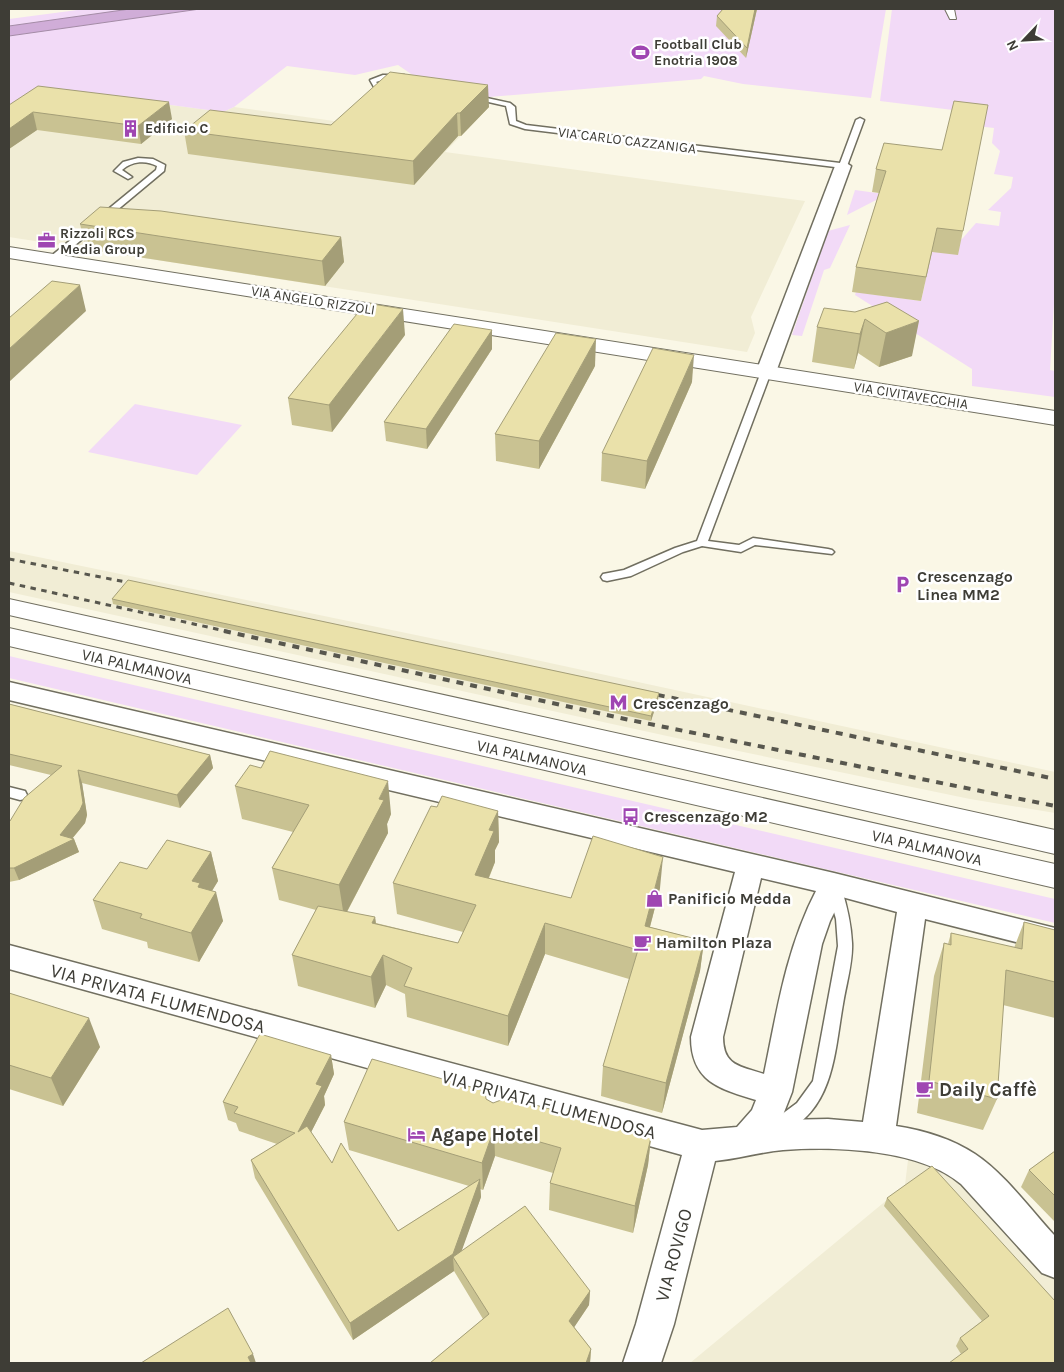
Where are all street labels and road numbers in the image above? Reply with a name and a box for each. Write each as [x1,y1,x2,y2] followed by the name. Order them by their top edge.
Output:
[557,124,697,157] street label: VIA CARLO CAZZANIGA
[250,282,376,319] street label: VIA ANGELO RIZZOLI
[852,378,969,413] street label: VIA CIVITAVECCHIA
[80,645,194,688] street label: VIA PALMANOVA
[475,736,589,779] street label: VIA PALMANOVA
[870,826,984,869] street label: VIA PALMANOVA
[48,960,268,1038] street label: VIA PRIVATA FLUMENDOSA
[439,1066,659,1144] street label: VIA PRIVATA FLUMENDOSA
[651,1206,697,1304] street label: VIA ROVIGO

